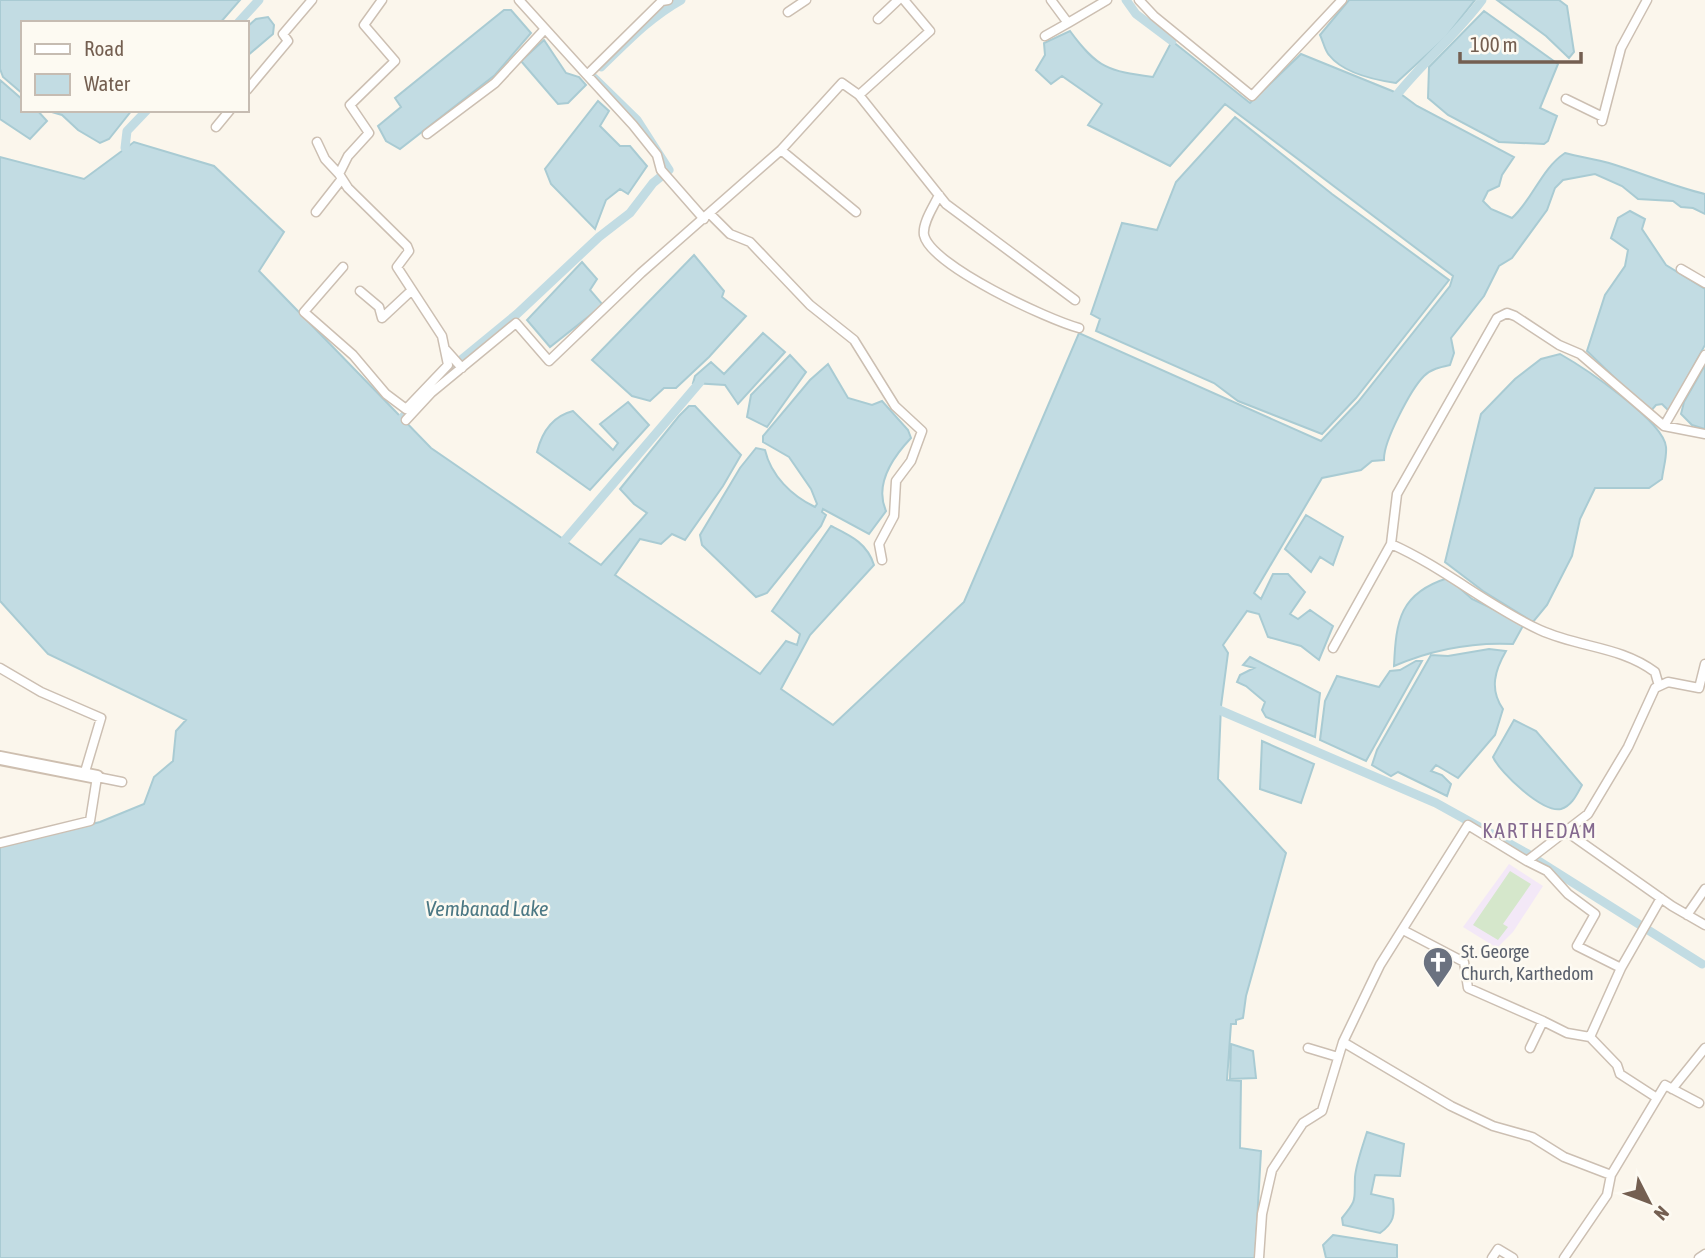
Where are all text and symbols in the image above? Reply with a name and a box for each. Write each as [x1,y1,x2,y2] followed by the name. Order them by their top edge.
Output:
[21,21,248,112] legend
[1460,21,1581,65] scale bar
[1470,32,1518,56] text: 100 m
[84,36,124,60] text: Road
[84,71,131,95] text: Water
[1482,818,1598,842] district label: KARTHEDAM
[425,896,549,920] water label: Vembanad Lake
[1461,940,1594,984] place label: St. George Church, Karthedom
[1421,945,1455,989] church icon: St. George Church, Karthedom
[1614,1167,1684,1237] north arrow
[1650,1202,1674,1225] text: N

